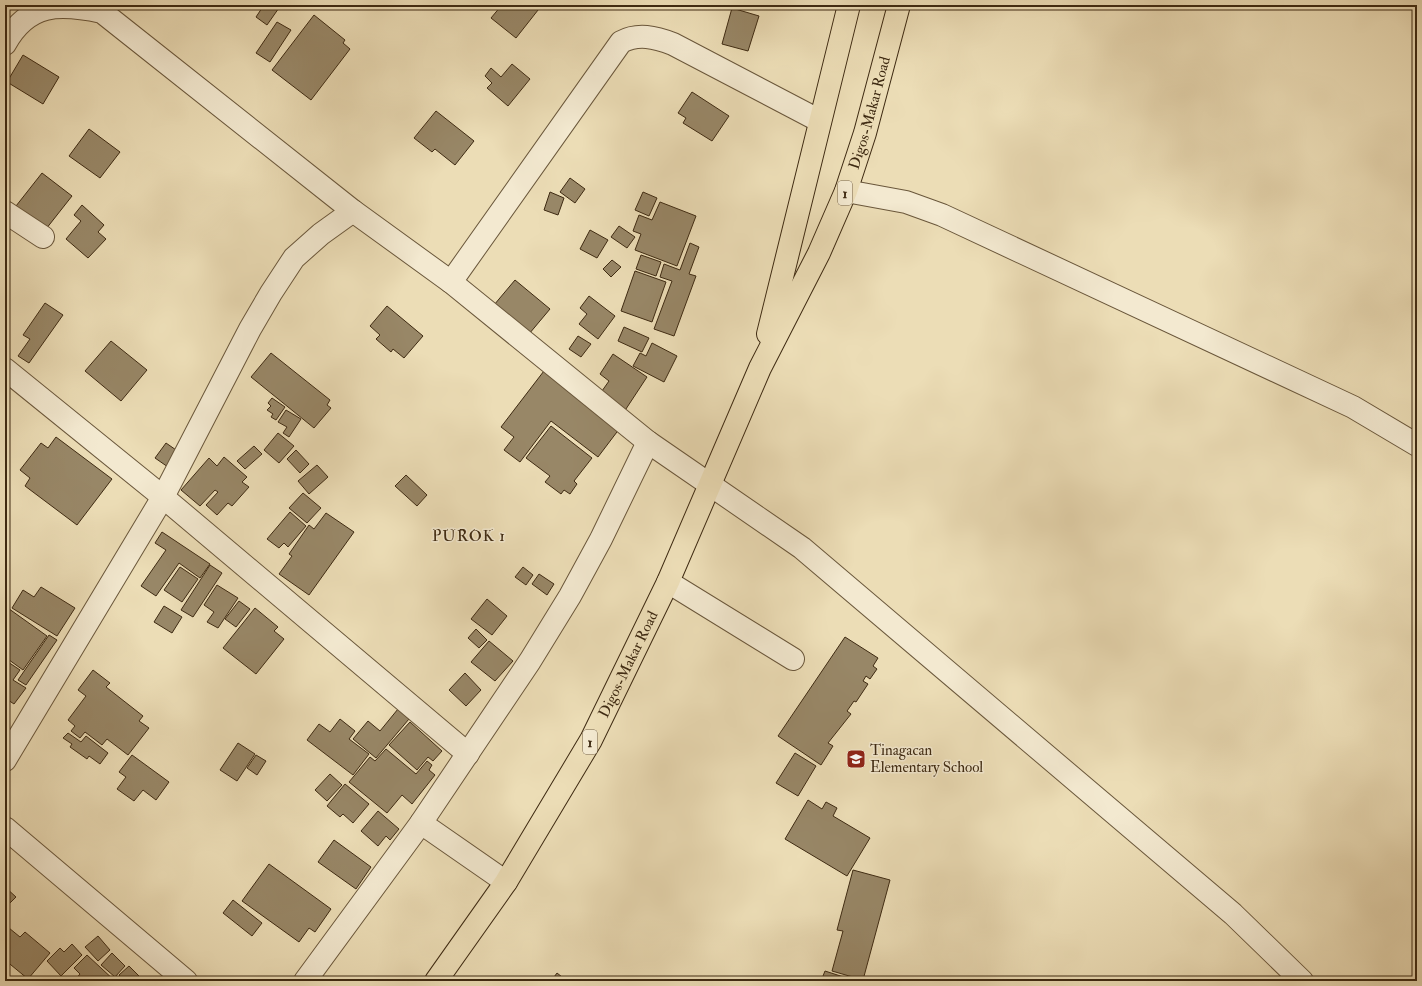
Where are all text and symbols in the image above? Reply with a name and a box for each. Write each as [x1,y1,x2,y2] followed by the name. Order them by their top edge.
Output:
[845,54,895,172] street label: Digos-Makar Road
[838,181,852,205] road number: 1
[432,526,506,546] district label: PUROK 1
[594,607,663,721] street label: Digos-Makar Road
[583,730,597,754] road number: 1
[870,741,983,777] place label: Tinagacan Elementary School
[845,748,867,770] school or university icon: Tinagacan Elementary School

